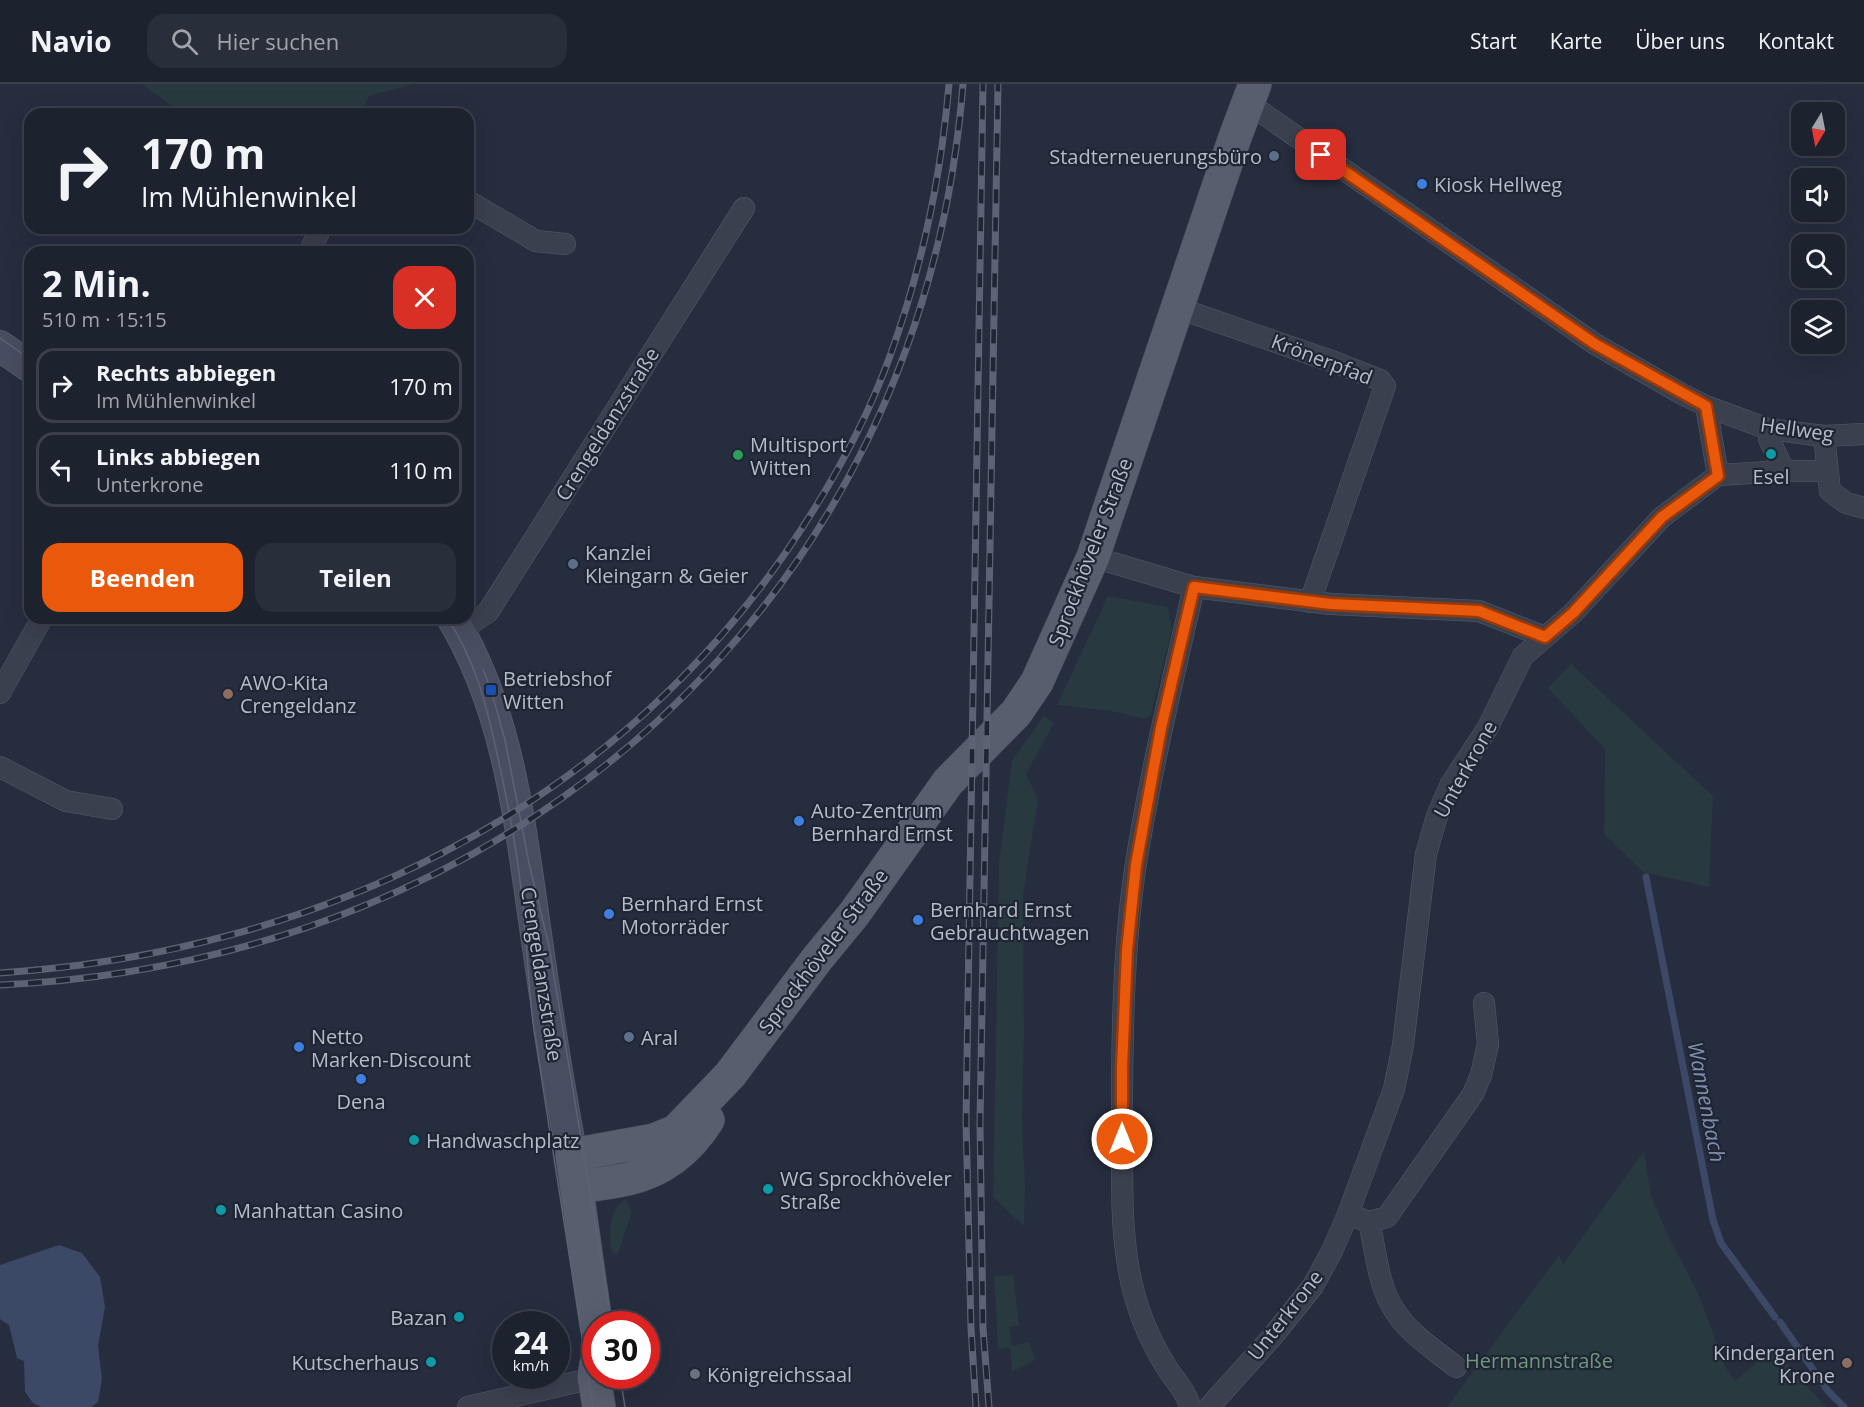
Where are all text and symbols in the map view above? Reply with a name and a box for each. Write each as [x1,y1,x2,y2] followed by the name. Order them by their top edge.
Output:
[147,14,567,68] search box
[30,22,111,60] text: Navio
[168,25,201,58] icon: search
[216,26,339,56] text: Hier suchen
[1470,27,1517,55] text: Start
[1550,27,1602,55] text: Karte
[1635,27,1725,55] text: Über uns
[1758,27,1834,55] text: Kontakt
[1791,102,1845,156] north arrow
[1791,102,1845,354] map controls
[141,124,265,181] text: 170 m
[1295,129,1346,180] pin
[42,132,120,210] icon: right
[1304,138,1337,171] icon: arrive
[1049,143,1262,170] place label: Stadterneuerungsbüro
[1267,149,1281,163] marker: Stadterneuerungsbüro
[1791,168,1845,222] button: sound
[1434,171,1562,198] place label: Kiosk Hellweg
[1415,177,1429,191] marker: Kiosk Hellweg
[141,178,357,215] text: Im Mühlenwinkel
[1791,234,1845,288] button: search
[42,259,151,308] text: 2 Min.
[393,266,456,329] button: close
[1791,300,1845,354] button: layers
[42,306,167,333] text: 510 m · 15:15
[1267,327,1377,391] street label: Krönerpfad
[549,342,665,506] street label: Crengeldanzstraße
[96,357,276,387] text: Rechts abbiegen
[45,369,78,402] icon: right
[389,371,453,401] text: 170 m
[96,387,256,414] text: Im Mühlenwinkel
[1759,411,1835,448] street label: Hellweg
[750,431,847,481] place label: Multisport Witten
[96,441,261,471] text: Links abbiegen
[1764,447,1778,461] marker: Esel
[731,448,745,462] marker: Multisport Witten
[45,453,78,486] icon: left
[1042,454,1138,650] street label: Sprockhöveler Straße
[389,455,453,485] text: 110 m
[1753,463,1789,490] place label: Esel
[96,471,204,498] text: Unterkrone
[585,539,748,589] place label: Kanzlei Kleingarn & Geier
[42,543,243,612] button: Beenden
[255,543,456,612] button: Teilen
[566,557,580,571] marker: Kanzlei Kleingarn & Geier
[503,665,613,715] place label: Betriebshof Witten
[240,669,356,719] place label: AWO-Kita Crengeldanz
[484,683,498,697] marker: Betriebshof Witten
[221,687,235,701] marker: AWO-Kita Crengeldanz
[1427,715,1503,823] street label: Unterkrone
[811,797,953,847] place label: Auto-Zentrum Bernhard Ernst
[792,814,806,828] marker: Auto-Zentrum Bernhard Ernst
[752,863,894,1039] street label: Sprockhöveler Straße
[515,885,569,1063] street label: Crengeldanzstraße
[621,890,763,940] place label: Bernhard Ernst Motorräder
[930,896,1090,946] place label: Bernhard Ernst Gebrauchtwagen
[602,907,616,921] marker: Bernhard Ernst Motorräder
[911,913,925,927] marker: Bernhard Ernst Gebrauchtwagen
[311,1023,471,1073] place label: Netto Marken-Discount
[641,1024,678,1051] place label: Aral
[622,1030,636,1044] marker: Aral
[1682,1039,1732,1165] water label: Wannenbach
[292,1040,306,1054] marker: Netto Marken-Discount
[354,1072,368,1086] marker: Dena
[336,1088,386,1115] place label: Dena
[1090,1107,1154,1171] position arrow
[426,1127,579,1154] place label: Handwaschplatz
[407,1133,421,1147] marker: Handwaschplatz
[780,1165,952,1215] place label: WG Sprockhöveler Straße
[761,1182,775,1196] marker: WG Sprockhöveler Straße
[233,1197,403,1224] place label: Manhattan Casino
[214,1203,228,1217] marker: Manhattan Casino
[1241,1264,1329,1366] street label: Unterkrone
[390,1304,447,1331] place label: Bazan
[452,1310,466,1324] marker: Bazan
[582,1311,660,1389] speed limit sign: 30
[514,1322,548,1363] text: 24
[1713,1339,1835,1389] place label: Kindergarten Krone
[1465,1347,1613,1374] park label: Hermannstraße
[291,1349,419,1376] place label: Kutscherhaus
[424,1355,438,1369] marker: Kutscherhaus
[513,1355,549,1375] text: km/h
[1840,1356,1854,1370] marker: Kindergarten Krone
[707,1361,852,1388] place label: Königreichssaal
[688,1367,702,1381] marker: Königreichssaal

